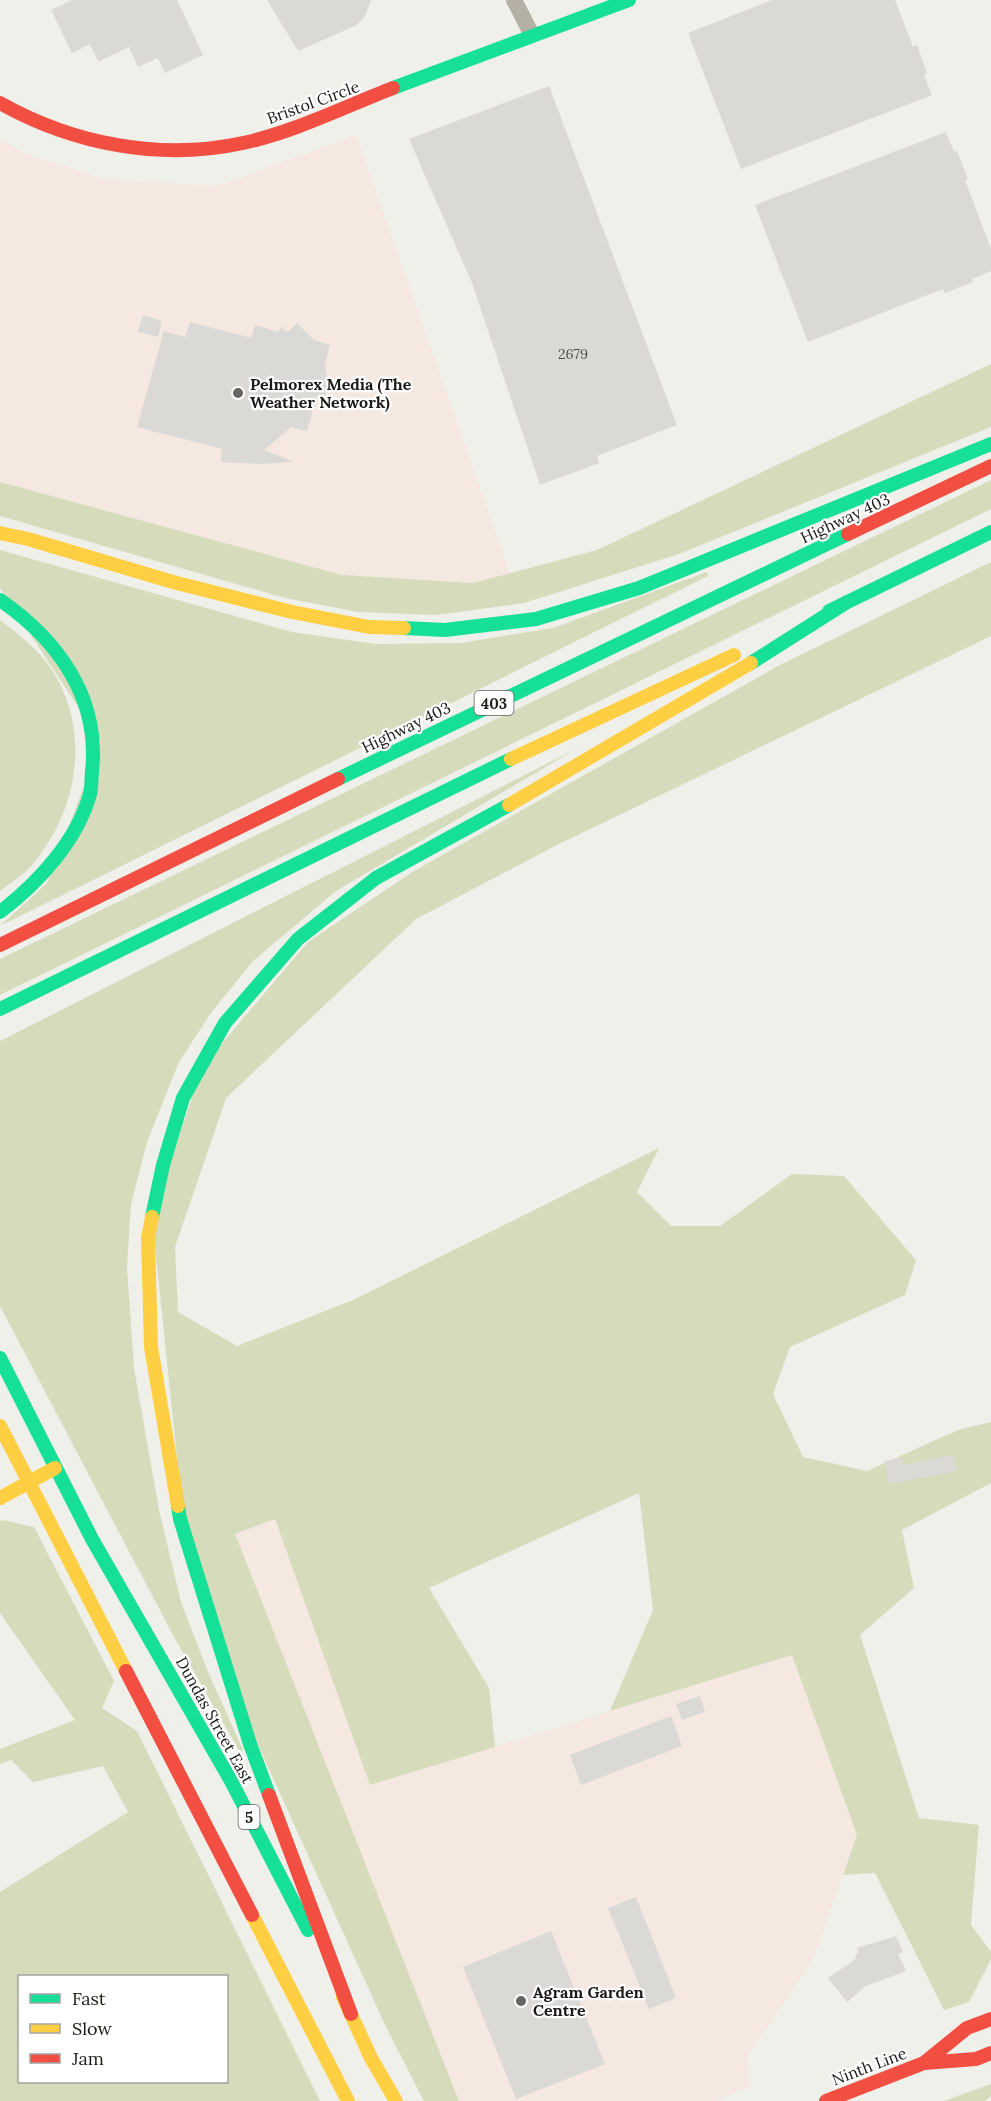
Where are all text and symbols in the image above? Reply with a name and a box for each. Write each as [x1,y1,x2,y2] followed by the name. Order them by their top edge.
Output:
[264,76,362,128] street label: Bristol Circle
[558,345,588,363] house number: 2679
[250,374,412,413] place label: Pelmorex Media (The Weather Network)
[231,386,245,400] marker: Pelmorex Media (The Weather Network)
[797,489,893,547] street label: Highway 403
[474,691,514,715] road number: 403
[358,697,454,757] street label: Highway 403
[172,1653,259,1788] street label: Dundas Street East
[238,1805,260,1829] road number: 5
[18,1975,228,2083] legend
[533,1982,644,2020] place label: Agram Garden Centre
[72,1987,106,2010] text: Fast
[514,1994,528,2008] marker: Agram Garden Centre
[72,2017,112,2040] text: Slow
[829,2043,909,2089] street label: Ninth Line
[71,2047,104,2070] text: Jam

